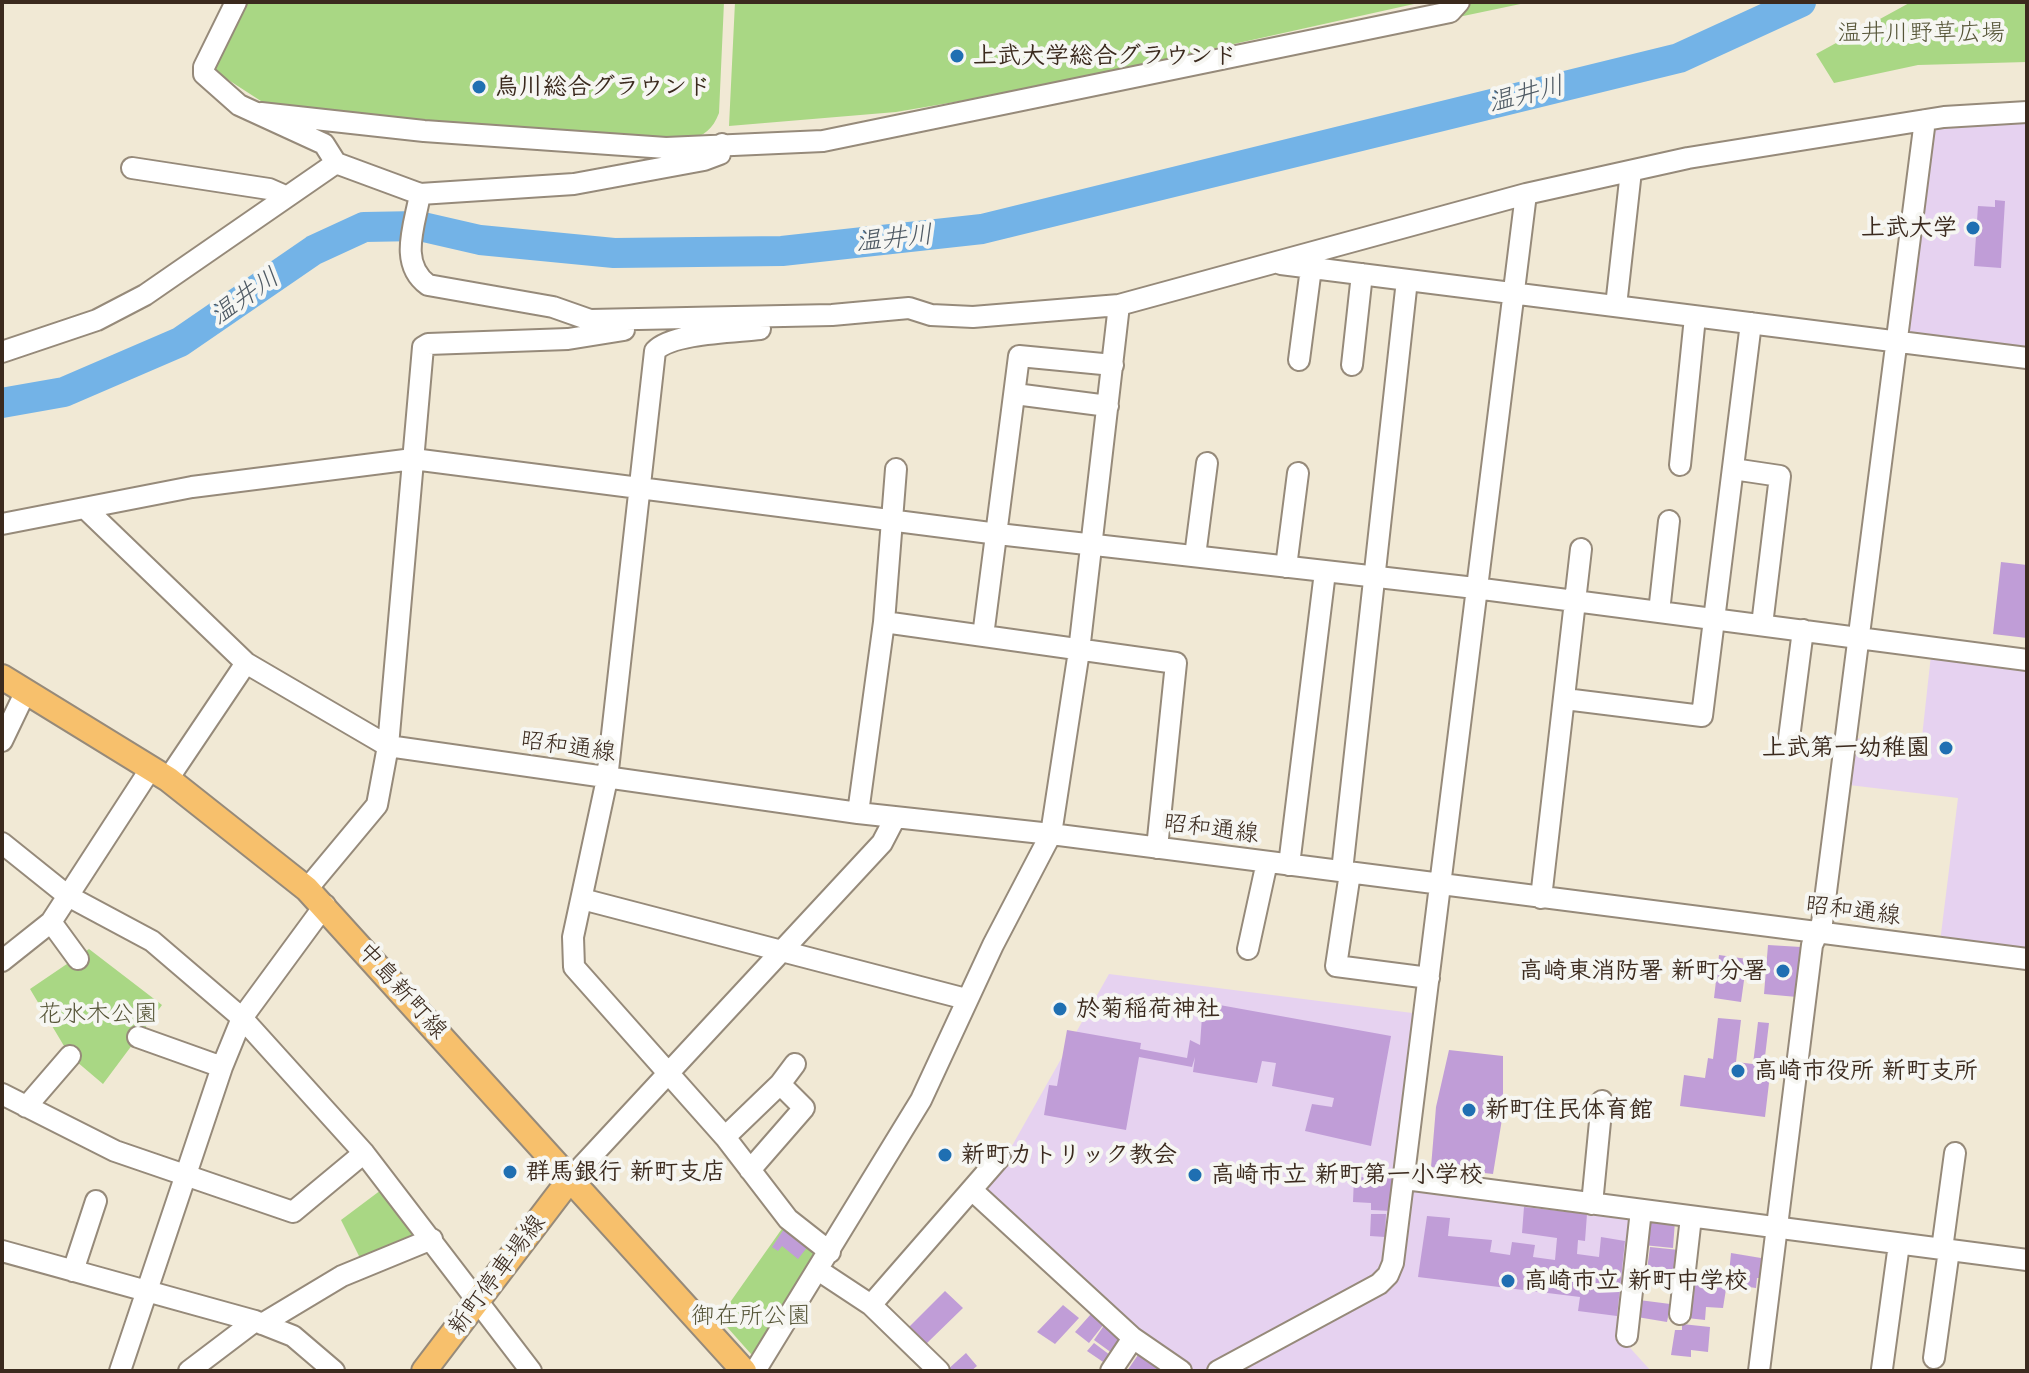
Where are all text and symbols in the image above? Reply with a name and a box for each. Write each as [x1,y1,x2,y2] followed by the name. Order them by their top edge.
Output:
[1837,19,2005,47] park label: 温井川野草広場
[973,42,1237,70] place label: 上武大学総合グラウンド
[948,47,966,65] marker: 上武大学総合グラウンド
[1484,70,1568,120] water label: 温井川
[495,73,711,101] place label: 烏川総合グラウンド
[470,78,488,96] marker: 烏川総合グラウンド
[1861,214,1957,242] place label: 上武大学
[854,219,934,259] water label: 温井川
[1964,219,1982,237] marker: 上武大学
[204,262,286,332] water label: 温井川
[518,726,618,768] street label: 昭和通線
[1762,734,1930,762] place label: 上武第一幼稚園
[1937,739,1955,757] marker: 上武第一幼稚園
[1162,809,1260,849] street label: 昭和通線
[1804,891,1902,931] street label: 昭和通線
[351,937,453,1045] street label: 中島新町線
[1519,957,1767,985] place label: 高崎東消防署 新町分署
[1774,962,1792,980] marker: 高崎東消防署 新町分署
[1076,995,1220,1023] place label: 於菊稲荷神社
[38,1000,158,1028] park label: 花水木公園
[1051,1000,1069,1018] marker: 於菊稲荷神社
[1754,1057,1978,1085] place label: 高崎市役所 新町支所
[1729,1062,1747,1080] marker: 高崎市役所 新町支所
[1485,1096,1653,1124] place label: 新町住民体育館
[1460,1101,1478,1119] marker: 新町住民体育館
[961,1141,1177,1169] place label: 新町カトリック教会
[936,1146,954,1164] marker: 新町カトリック教会
[526,1158,726,1186] place label: 群馬銀行 新町支店
[1211,1161,1483,1189] place label: 高崎市立 新町第一小学校
[501,1163,519,1181] marker: 群馬銀行 新町支店
[1186,1166,1204,1184] marker: 高崎市立 新町第一小学校
[442,1209,552,1341] street label: 新町停車場線
[1524,1267,1748,1295] place label: 高崎市立 新町中学校
[1499,1272,1517,1290] marker: 高崎市立 新町中学校
[691,1302,811,1330] park label: 御在所公園

